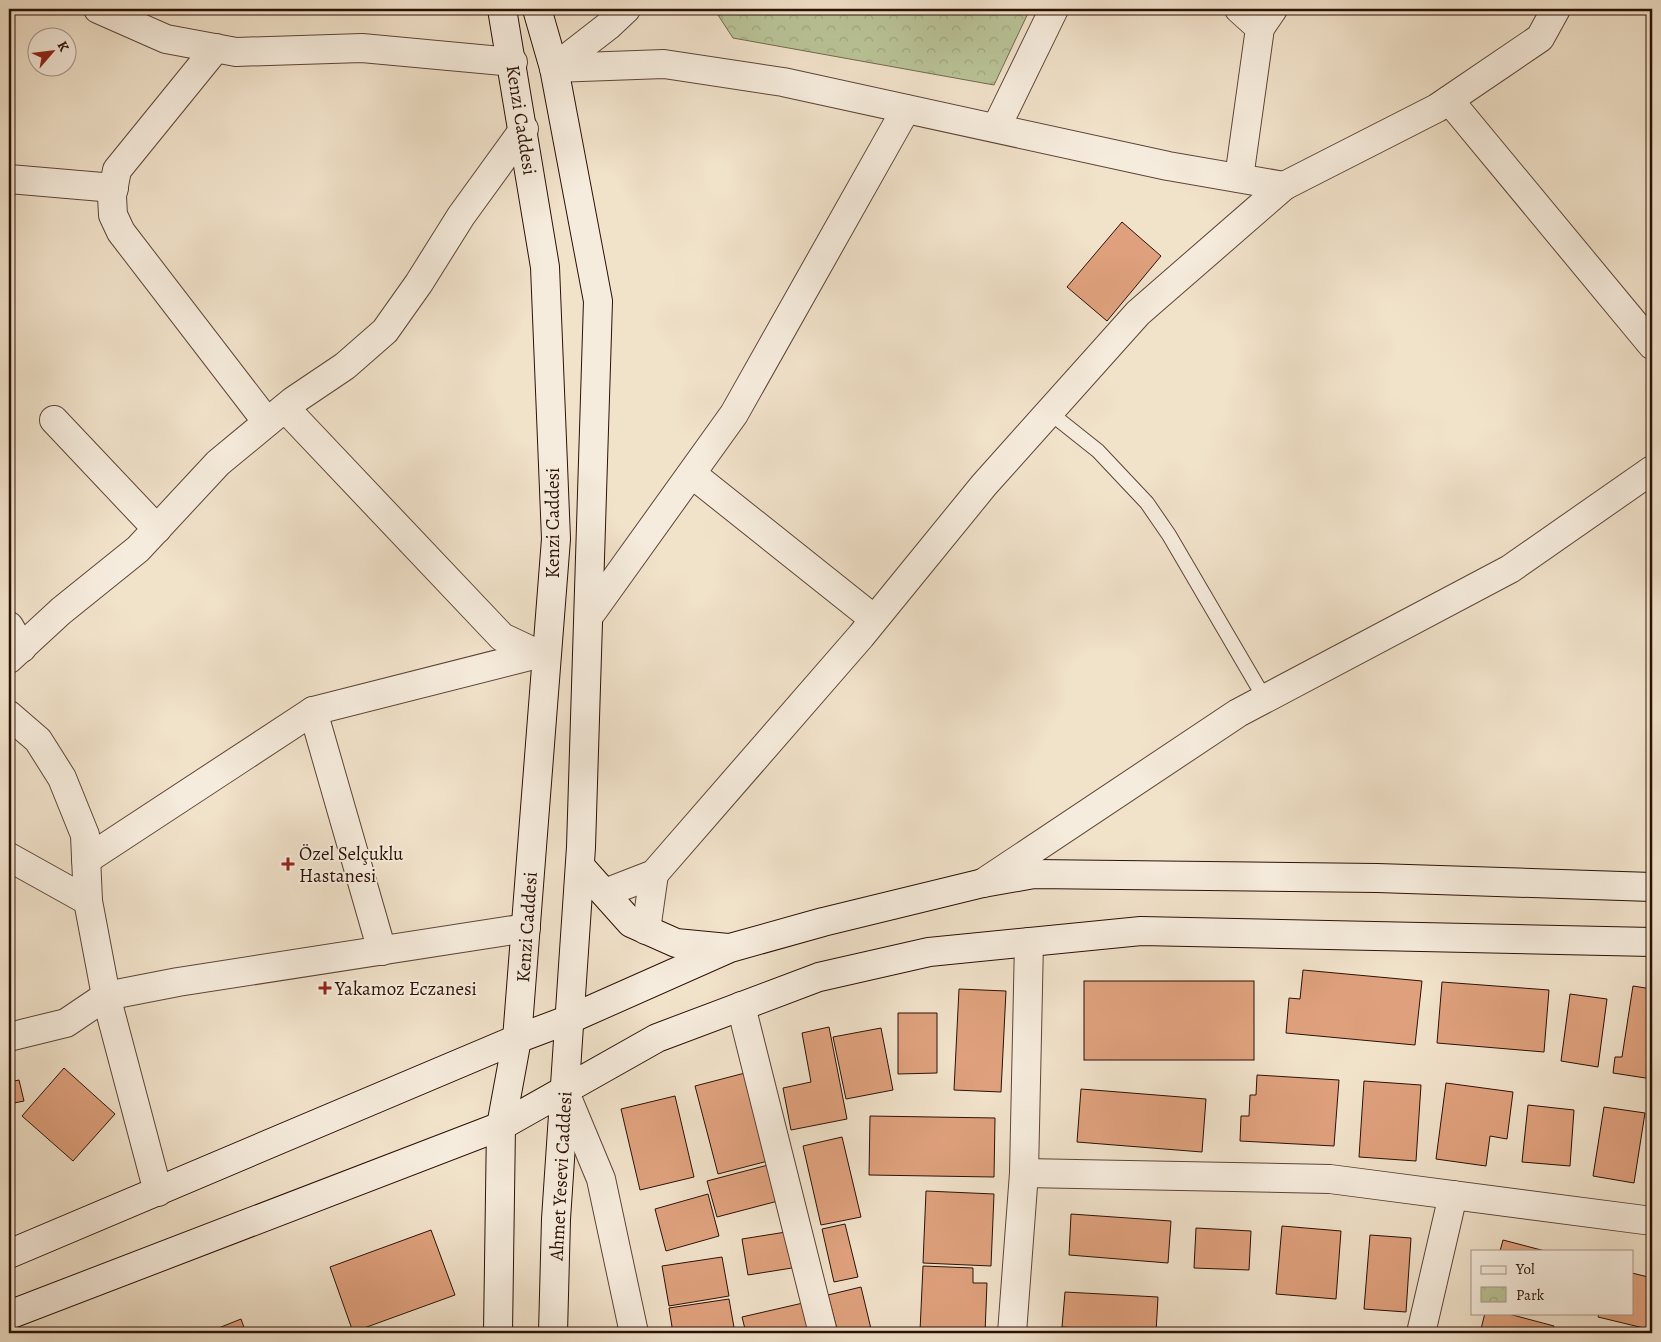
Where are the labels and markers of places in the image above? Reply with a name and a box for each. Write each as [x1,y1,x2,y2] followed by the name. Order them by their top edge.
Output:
[299,841,404,889] place label: Özel Selçuklu Hastanesi
[281,857,295,871] marker: Özel Selçuklu Hastanesi
[334,976,477,1002] place label: Yakamoz Eczanesi
[319,982,331,994] marker: Yakamoz Eczanesi

